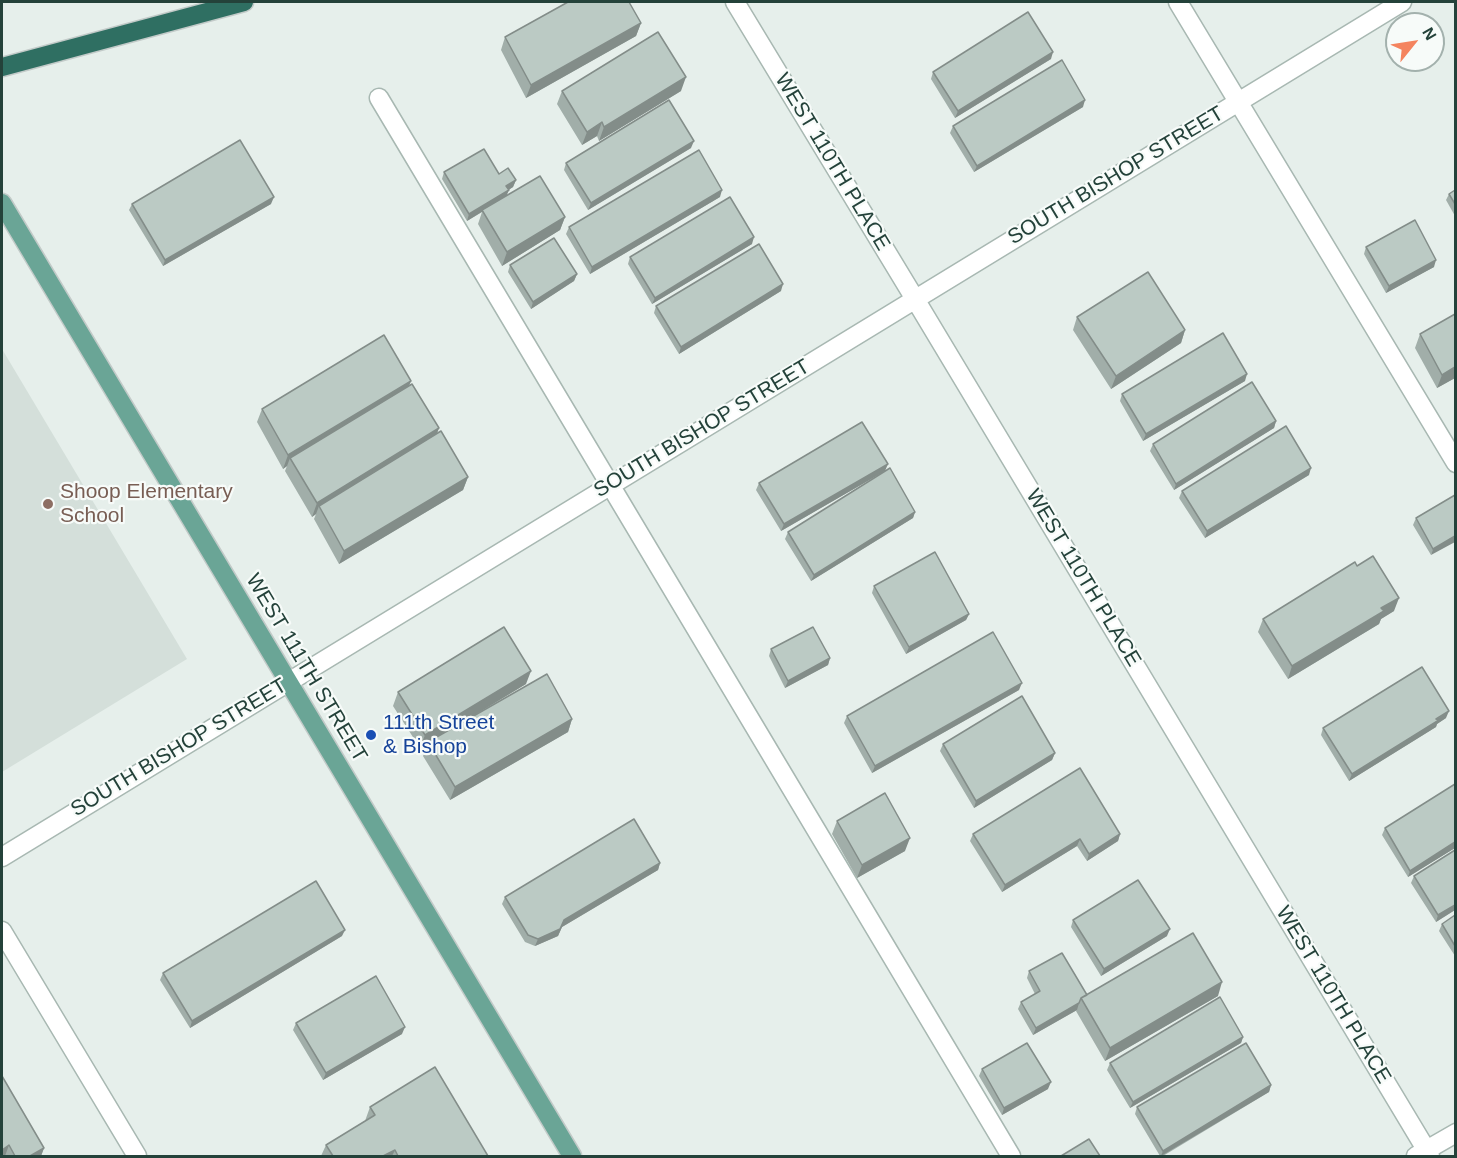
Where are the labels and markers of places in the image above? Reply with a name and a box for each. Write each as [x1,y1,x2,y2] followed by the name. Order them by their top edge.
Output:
[60,479,233,529] place label: Shoop Elementary School
[41,497,55,511] marker: Shoop Elementary School
[383,710,494,760] place label: 111th Street & Bishop
[364,728,378,742] marker: 111th Street & Bishop

